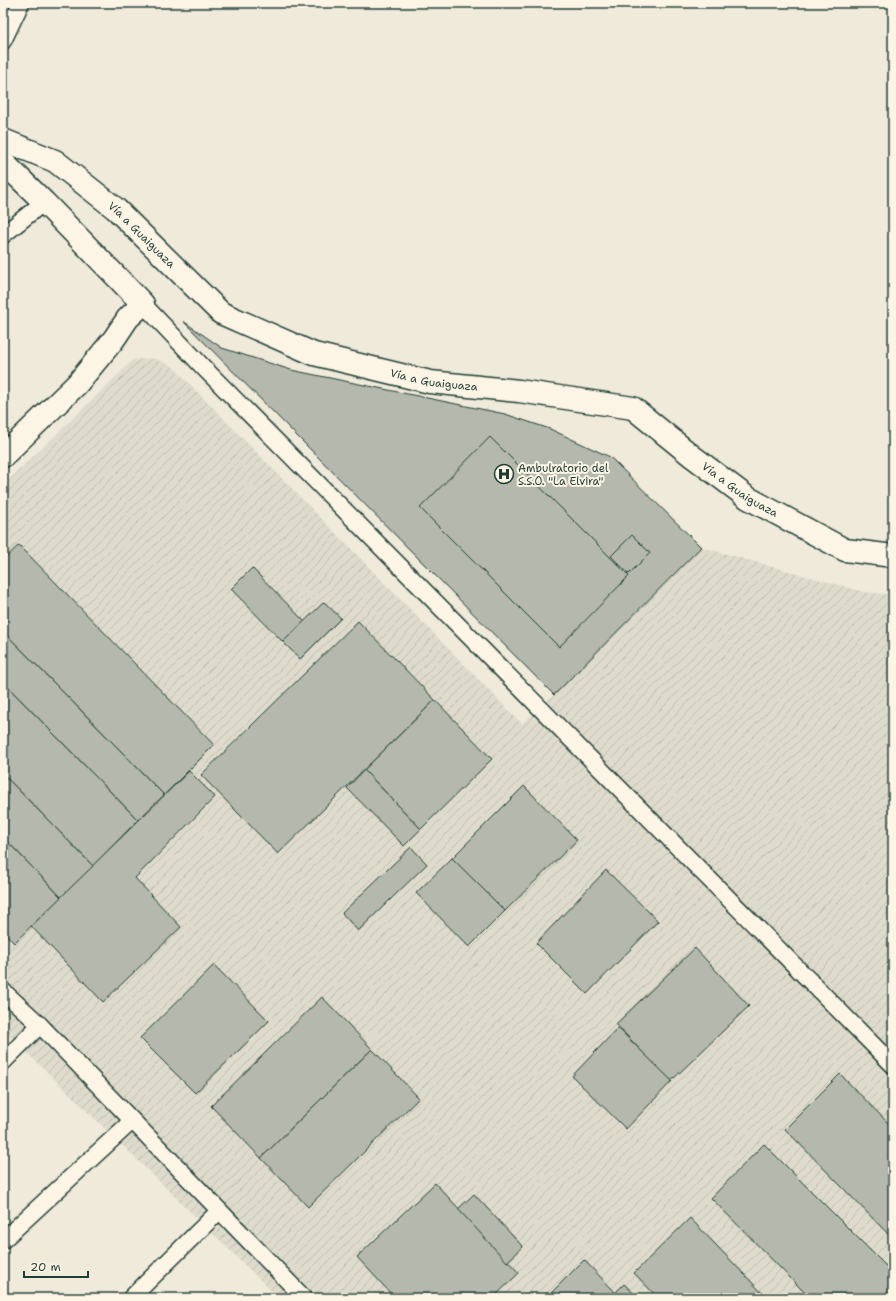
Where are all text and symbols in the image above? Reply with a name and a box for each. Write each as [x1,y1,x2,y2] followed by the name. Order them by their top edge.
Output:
[105,198,179,271] street label: Vía a Guaiguaza
[389,365,479,394] street label: Vía a Guaiguaza
[699,459,781,520] street label: Vía a Guaiguaza
[518,461,609,489] place label: Ambulratorio del S.S.O. "La Elvira"
[493,463,515,485] hospital icon: Ambulratorio del S.S.O. "La Elvira"
[24,1253,88,1279] scale bar
[30,1259,61,1275] text: 20 m

